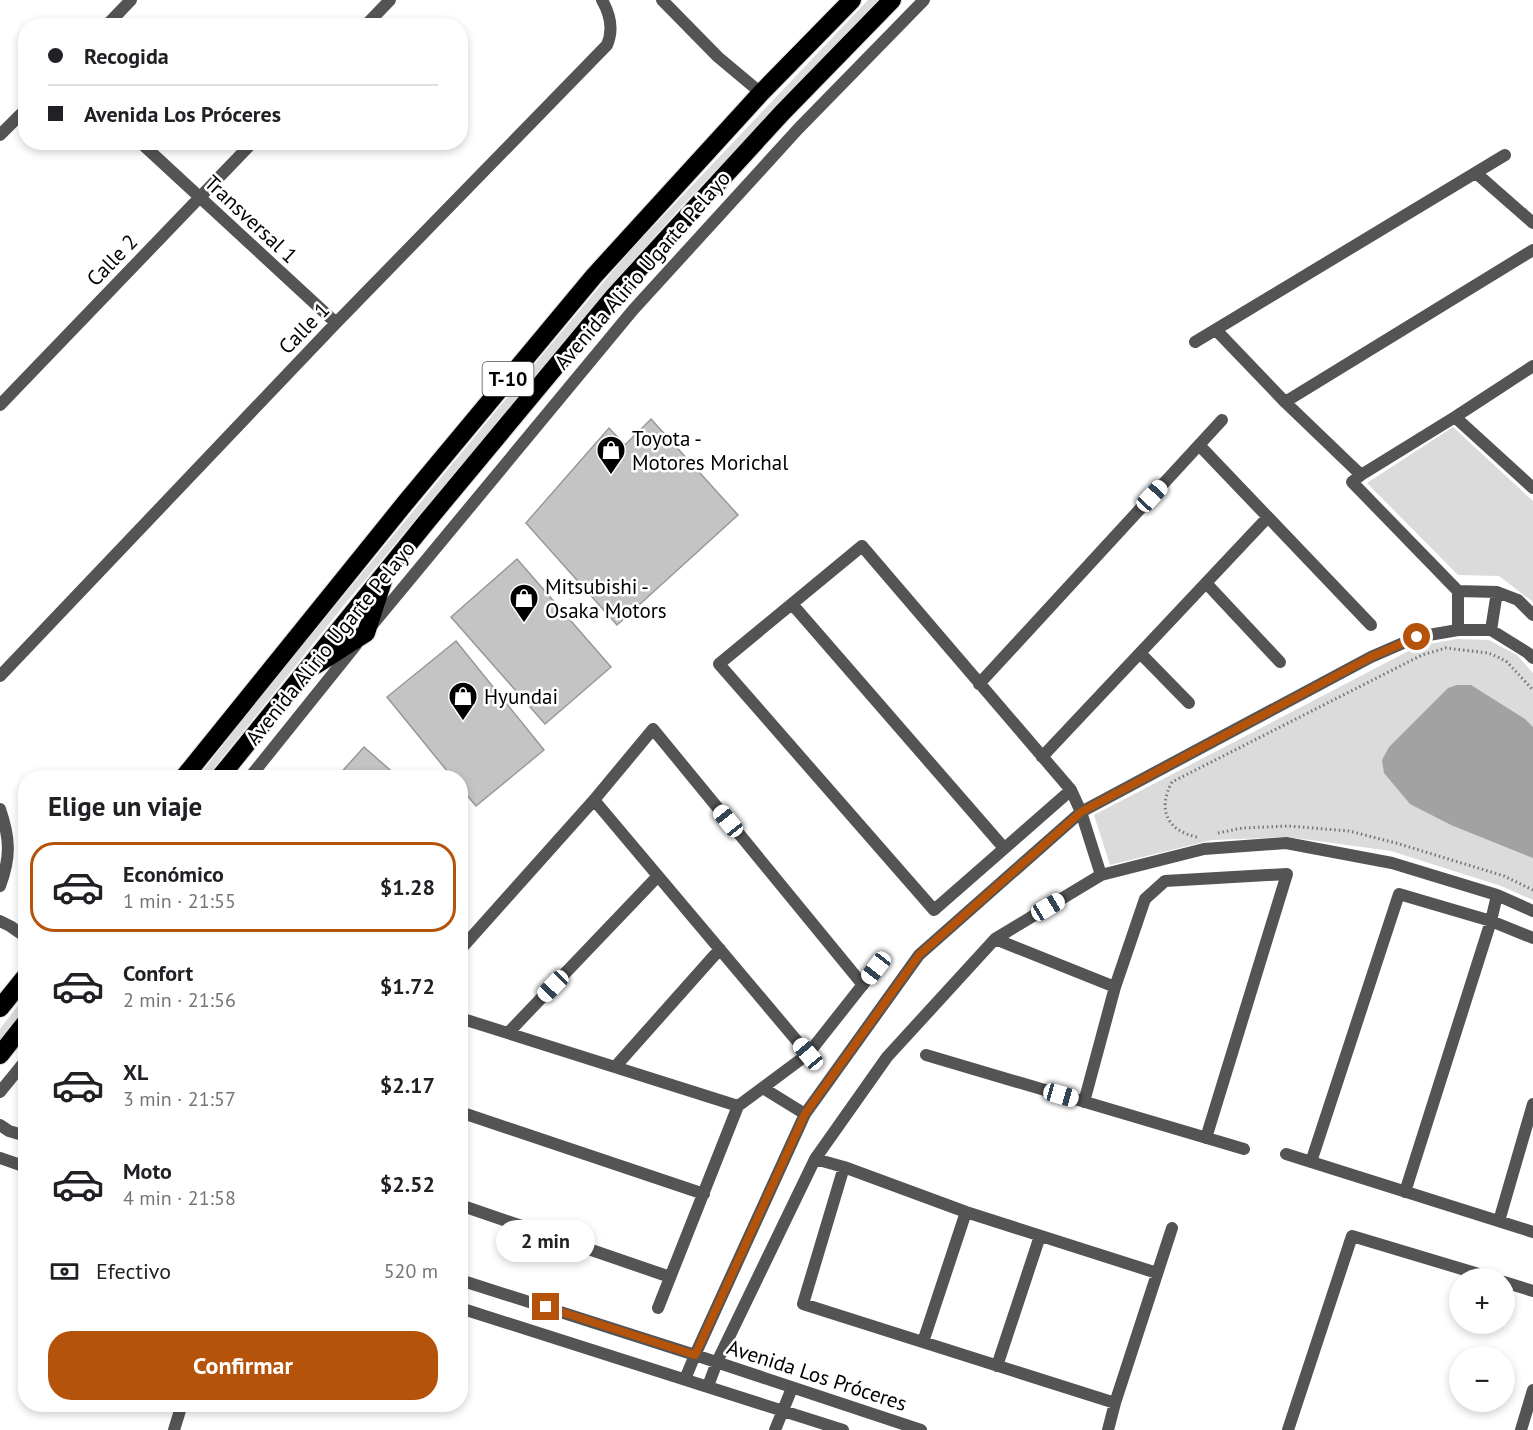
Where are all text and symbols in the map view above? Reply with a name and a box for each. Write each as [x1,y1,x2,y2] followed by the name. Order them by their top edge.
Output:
[84,42,169,70] text: Recogida
[84,100,281,128] text: Avenida Los Próceres
[548,165,736,375] street label: Avenida Alirio Ugarte Pelayo
[199,169,303,269] street label: Transversal 1
[81,228,143,292] street label: Calle 2
[273,296,335,360] street label: Calle 1
[482,362,534,396] road number: T-10
[632,425,788,476] place label: Toyota - Motores Morichal
[595,434,627,476] shop icon: Toyota - Motores Morichal
[1133,477,1171,515] car
[239,535,421,751] street label: Avenida Alirio Ugarte Pelayo
[545,573,667,624] place label: Mitsubishi - Osaka Motors
[508,582,540,624] shop icon: Mitsubishi - Osaka Motors
[1403,623,1430,650] route start
[447,680,479,722] shop icon: Hyundai
[484,683,558,710] place label: Hyundai
[48,789,202,823] text: Elige un viaje
[710,801,746,841] car
[51,860,105,914] icon: car
[123,860,224,888] text: Económico
[380,873,435,901] text: $1.28
[123,888,236,914] text: 1 min · 21:55
[1028,890,1068,924] car
[858,948,894,988] car
[51,959,105,1013] icon: car
[123,959,193,987] text: Confort
[534,967,572,1005] car
[380,972,435,1000] text: $1.72
[123,987,236,1013] text: 2 min · 21:56
[790,1034,826,1074] car
[51,1058,105,1112] icon: car
[123,1058,148,1086] text: XL
[380,1071,435,1099] text: $2.17
[1041,1081,1081,1109] car
[123,1086,236,1112] text: 3 min · 21:57
[51,1157,105,1211] icon: car
[123,1157,172,1185] text: Moto
[380,1170,435,1198] text: $2.52
[123,1185,236,1211] text: 4 min · 21:58
[496,1220,596,1262] callout: 2 min
[521,1228,570,1254] text: 2 min
[48,1255,81,1288] icon: cash
[96,1257,171,1285] text: Efectivo
[384,1258,438,1284] text: 520 m
[1449,1268,1515,1412] map controls
[1449,1268,1515,1334] button: +
[532,1293,559,1320] route end
[48,1331,438,1400] button: Confirmar
[724,1333,910,1417] street label: Avenida Los Próceres
[1449,1346,1515,1412] button: −

